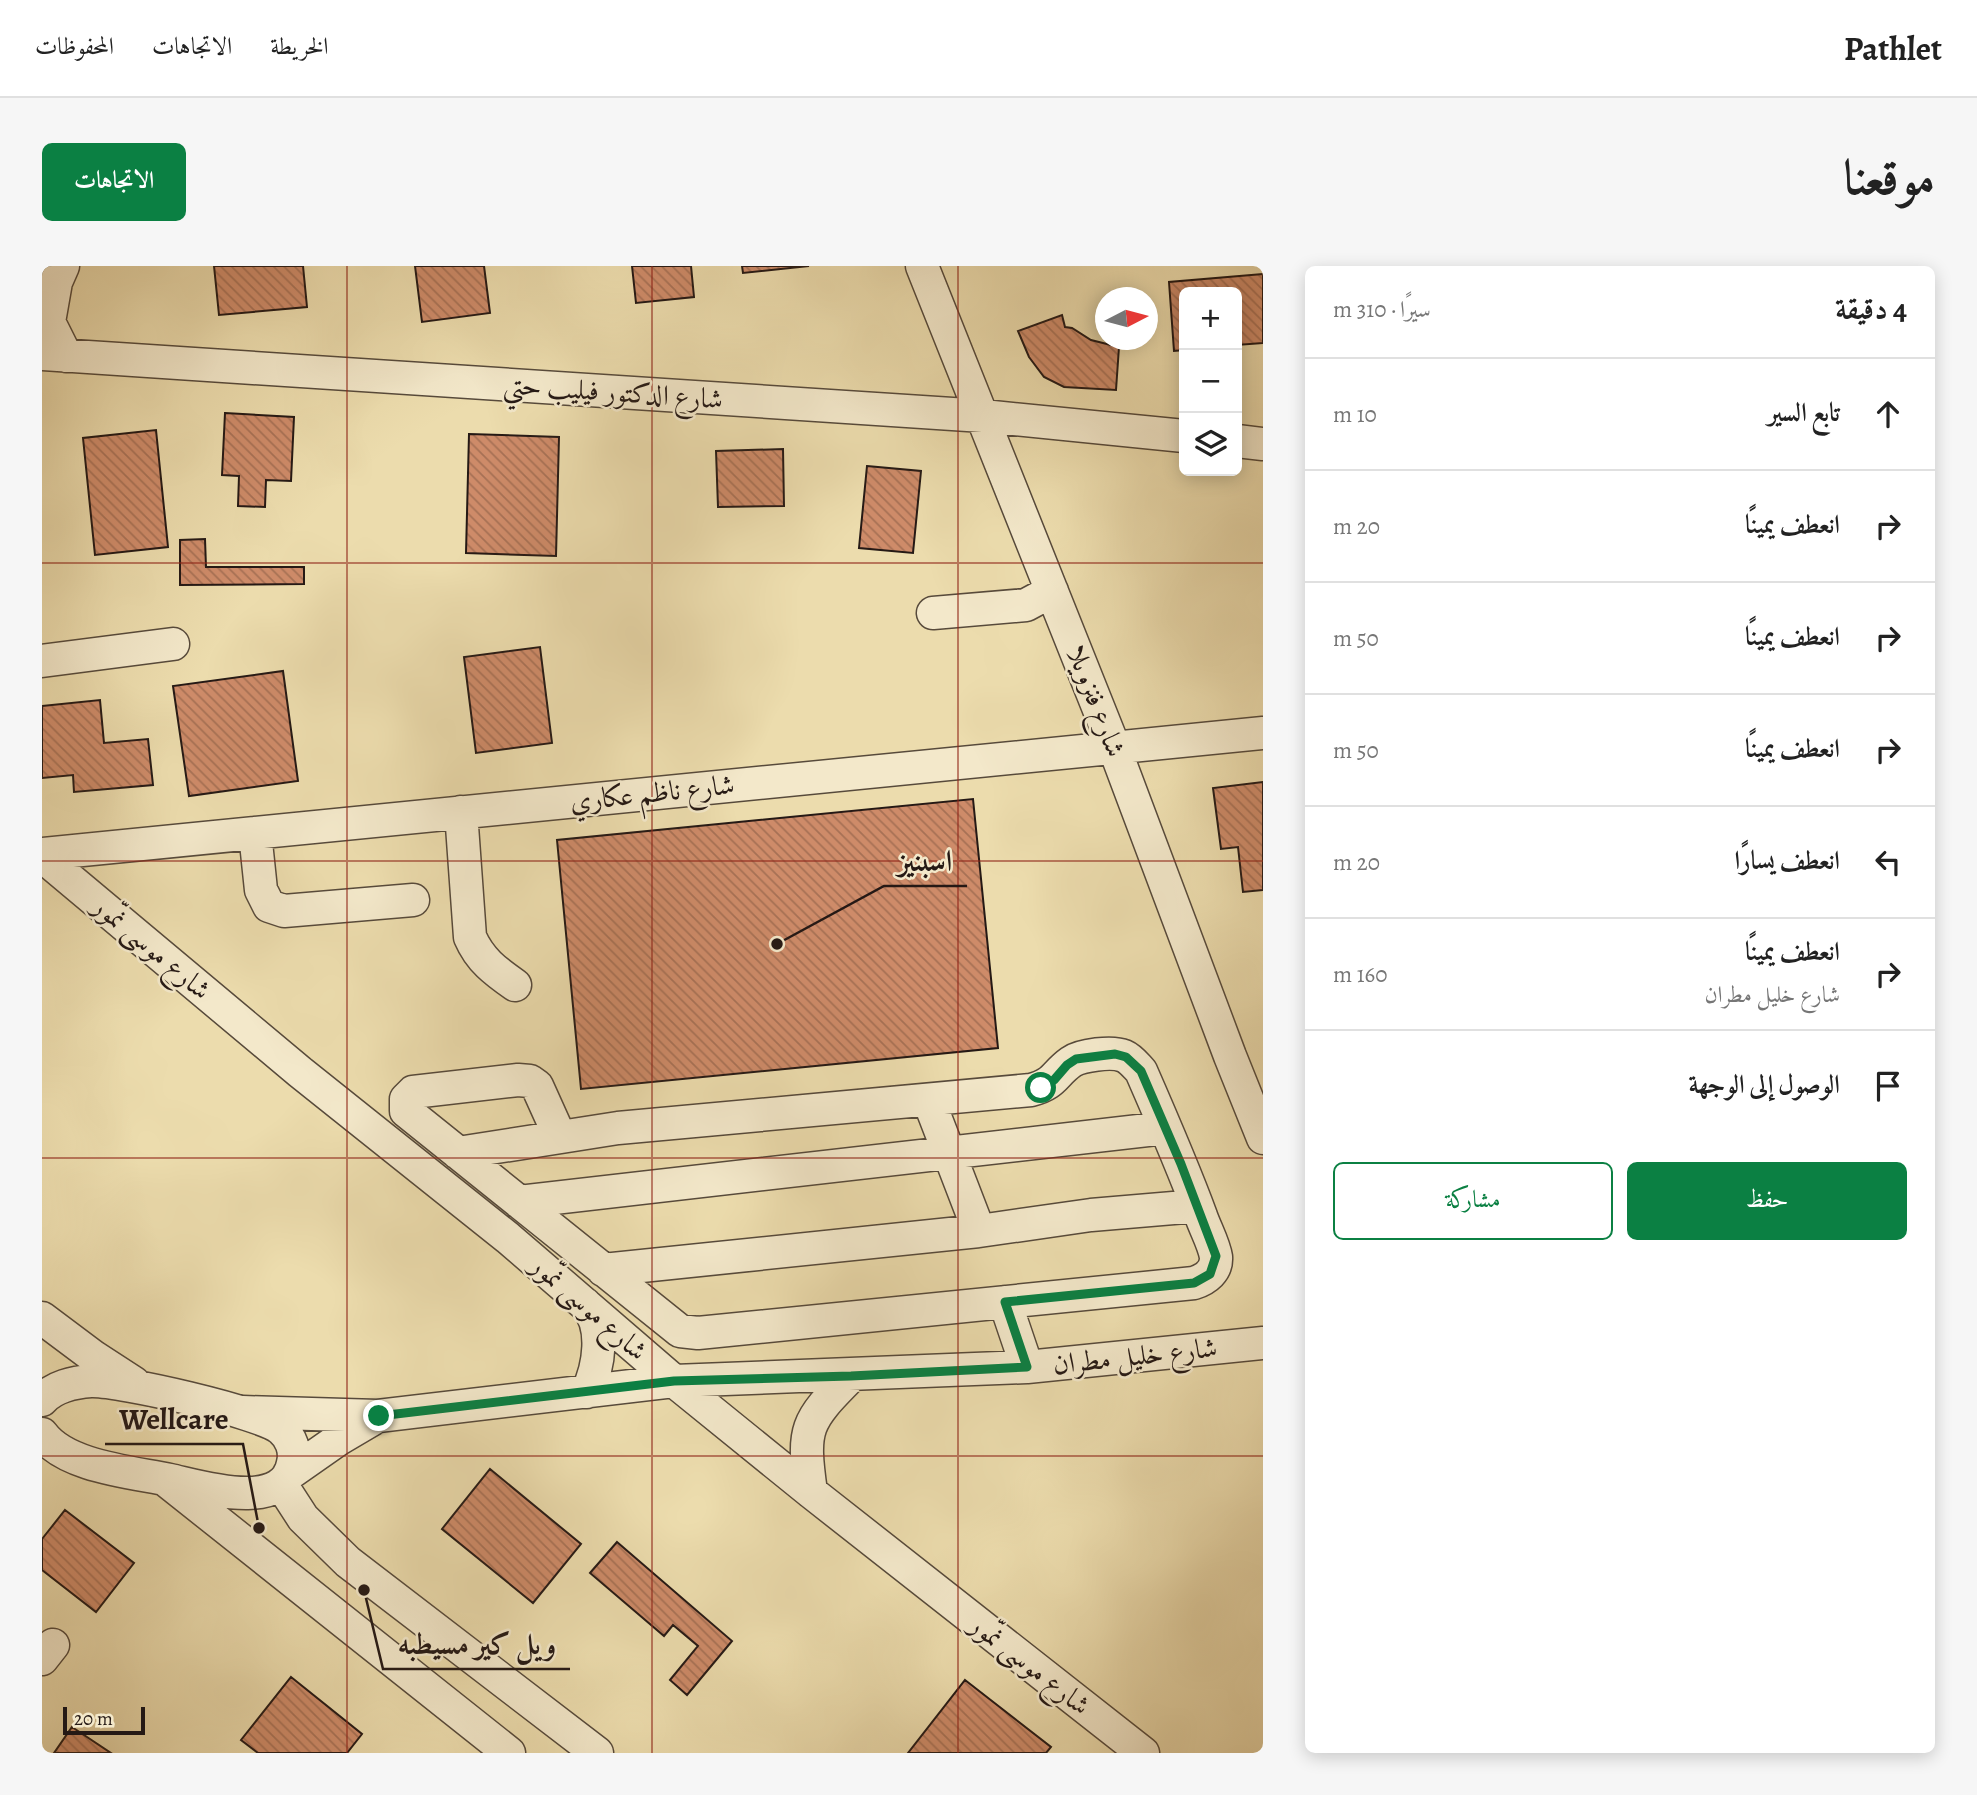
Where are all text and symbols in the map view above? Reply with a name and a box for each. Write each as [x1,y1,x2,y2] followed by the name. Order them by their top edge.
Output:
[1844,26,1942,71] text: Pathlet
[35,30,114,62] text: المحفوظات
[152,30,232,62] text: الاتجاهات
[270,30,329,62] text: الخريطة
[42,143,186,221] button: الاتجاهات
[1843,144,1935,211] text: موقعنا
[1095,287,1158,350] north arrow
[1179,287,1242,476] map controls
[1179,287,1242,350] button: +
[1835,289,1907,329] text: 4 دقيقة
[1333,294,1431,325] text: سيرًا · 310 m
[1179,350,1242,413] button: −
[501,365,724,426] street label: شارع الدكتور فيليب حتي
[1768,395,1840,430] text: تابع السير
[1869,395,1907,433] icon: ahead
[1333,399,1377,430] text: 10 m
[1179,413,1242,476] button: layers
[1745,507,1840,542] text: انعطف يمينًا
[1869,507,1907,545] icon: right
[1333,511,1380,542] text: 20 m
[1745,619,1840,654] text: انعطف يمينًا
[1869,619,1907,657] icon: right
[1333,623,1379,654] text: 50 m
[1054,640,1135,764] street label: شارع فنزويلا
[1745,731,1840,766] text: انعطف يمينًا
[1869,731,1907,769] icon: right
[1333,735,1379,766] text: 50 m
[568,765,737,828] street label: شارع ناظم عكاري
[884,835,967,886] callout: اسبنيز
[895,841,952,881] text: اسبنيز
[1734,843,1840,878] text: انعطف يسارًا
[1869,843,1907,881] icon: left
[1333,847,1380,878] text: 20 m
[80,885,220,1012] street label: شارع موسى نمّور
[1745,934,1840,969] text: انعطف يمينًا
[1869,955,1907,993] icon: right
[1333,959,1387,990] text: 160 m
[1704,979,1840,1010] text: شارع خليل مطران
[1688,1067,1840,1102] text: الوصول إلى الوجهة
[1869,1067,1907,1105] icon: arrive
[1025,1072,1056,1103] route start
[1333,1162,1613,1240] button: مشاركة
[1627,1162,1907,1240] button: حفظ
[518,1244,656,1372] street label: شارع موسى نمّور
[1051,1328,1219,1388] street label: شارع خليل مطران
[105,1393,243,1444] callout: Wellcare
[118,1399,229,1439] text: Wellcare
[363,1400,394,1431] route end
[957,1603,1099,1727] street label: شارع موسى نمّور
[383,1618,570,1669] callout: ويل كير مسيطبه
[398,1624,556,1665] text: ويل كير مسيطبه
[63,1704,145,1736] scale bar
[74,1706,113,1732] text: 20 m

